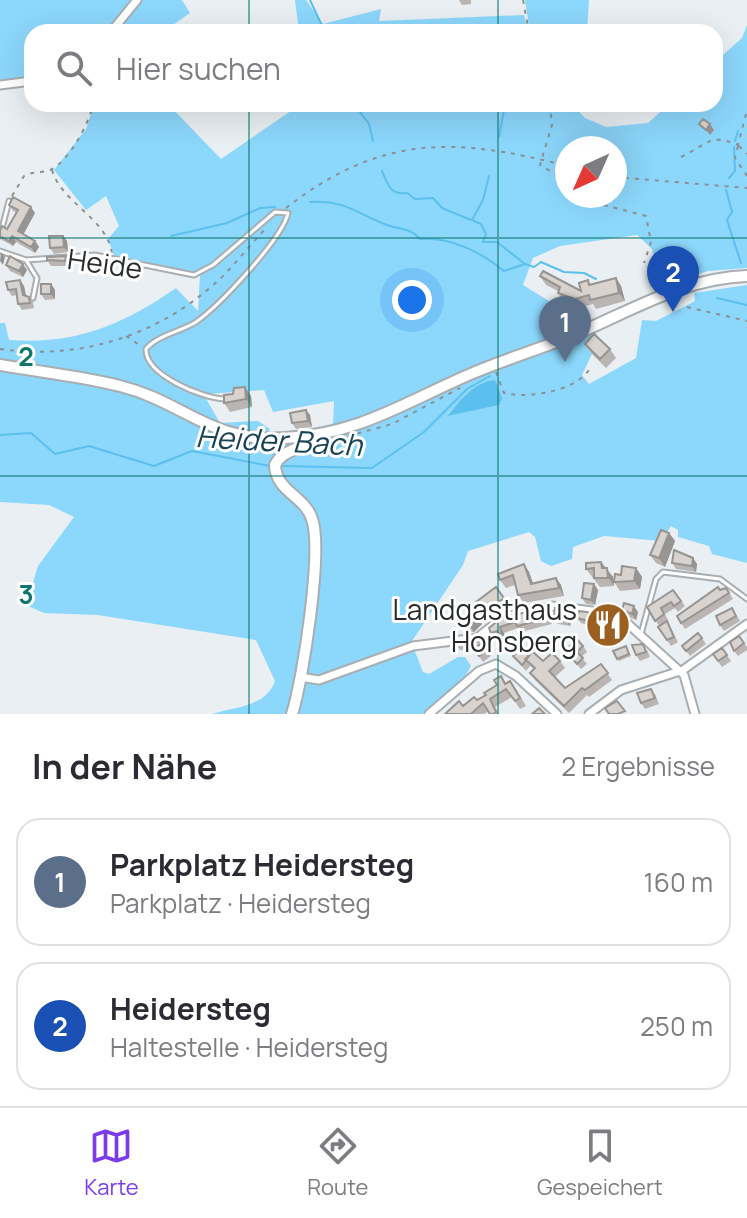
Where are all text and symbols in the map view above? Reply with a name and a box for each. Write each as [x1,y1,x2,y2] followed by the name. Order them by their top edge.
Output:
[24,24,723,112] search box
[52,46,96,90] icon: search
[116,48,281,89] text: Hier suchen
[555,136,627,208] north arrow
[65,239,145,287] street label: Heide
[647,246,699,312] pin: 2
[392,280,432,320] your location
[539,296,591,362] pin: 1
[18,338,34,374] text: 2
[195,415,364,465] water label: Heider Bach
[18,576,34,612] text: 3
[392,590,577,660] place label: Landgasthaus Honsberg
[584,601,632,649] restaurant icon: Landgasthaus Honsberg
[32,743,217,789] text: In der Nähe
[561,748,715,784] text: 2 Ergebnisse
[110,844,414,885] text: Parkplatz Heidersteg
[54,864,66,900] text: 1
[644,864,713,900] text: 160 m
[110,885,371,921] text: Parkplatz · Heidersteg
[110,988,271,1029] text: Heidersteg
[52,1008,68,1044] text: 2
[640,1008,713,1044] text: 250 m
[110,1029,388,1065] text: Haltestelle · Heidersteg
[84,1124,139,1202] tab: Karte
[307,1124,368,1202] tab: Route
[537,1124,663,1202] tab: Gespeichert

